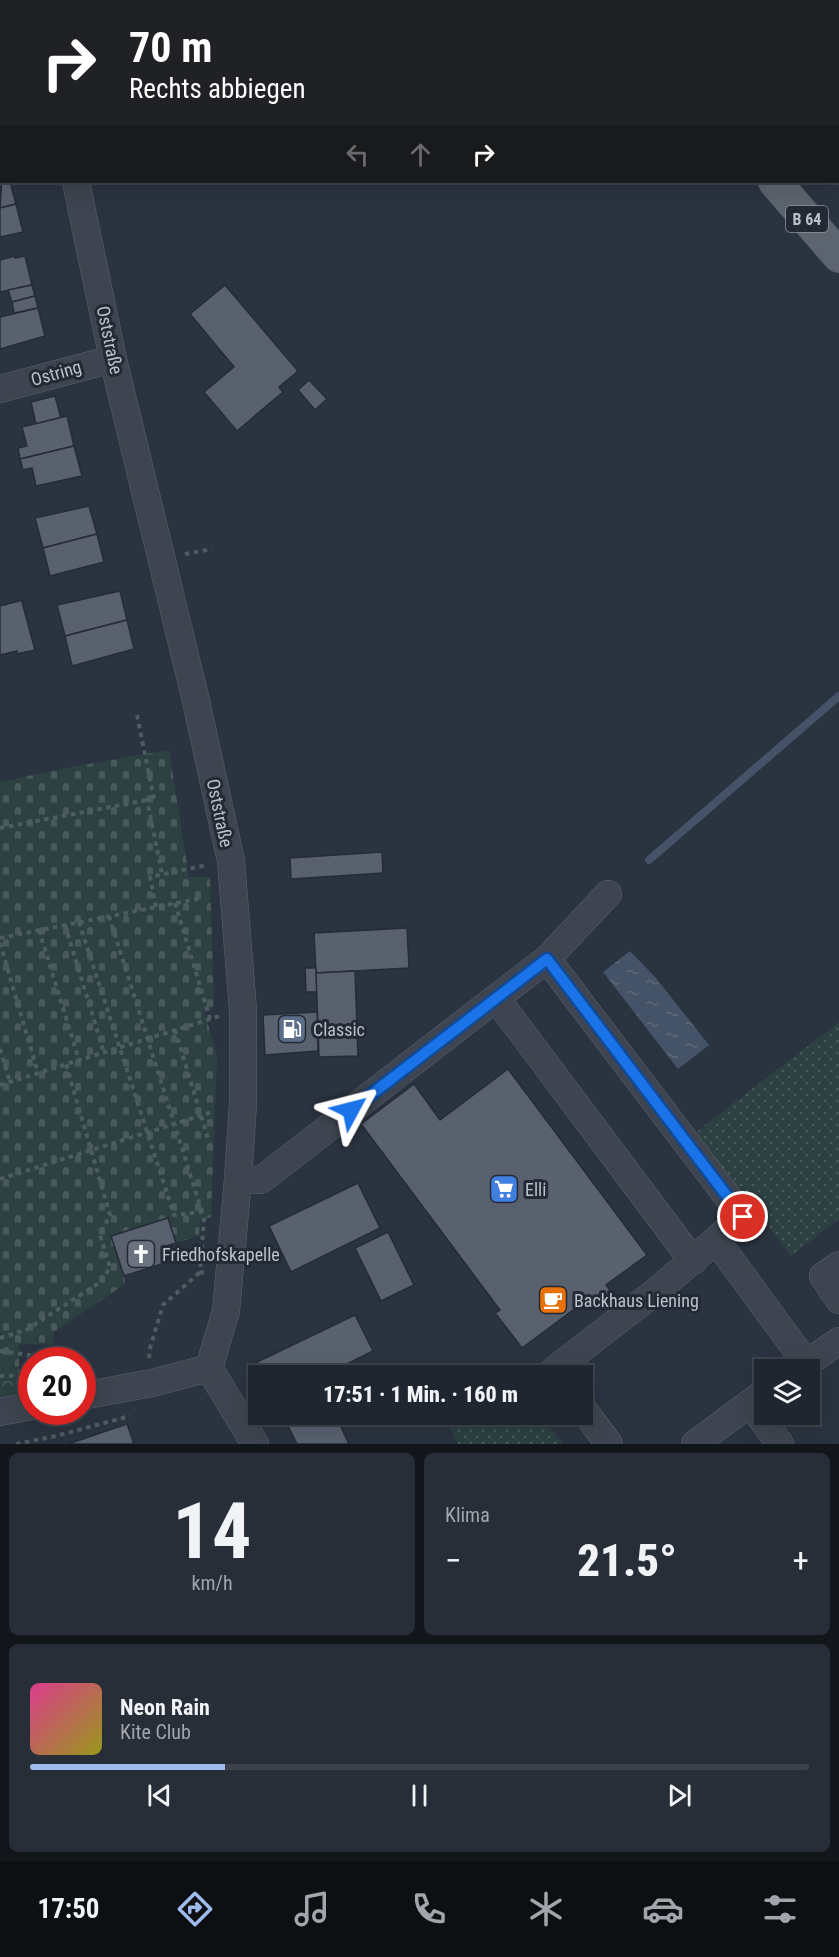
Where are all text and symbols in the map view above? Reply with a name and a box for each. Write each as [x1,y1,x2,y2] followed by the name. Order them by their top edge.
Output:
[129,23,212,72] text: 70 m
[30,24,108,102] icon: right
[129,73,305,105] text: Rechts abbiegen
[341,138,374,171] icon: left
[404,138,437,171] icon: ahead
[467,138,500,171] icon: right
[786,206,828,232] road number: B 64
[93,304,127,376] street label: Oststraße
[28,356,84,390] street label: Ostring
[203,777,237,849] street label: Oststraße
[276,1013,308,1045] fuel station icon: Classic
[313,1019,365,1040] place label: Classic
[319,1078,383,1142] position arrow
[488,1173,520,1205] supermarket icon: Elli
[525,1179,546,1200] place label: Elli
[717,1191,768,1242] pin
[726,1200,759,1233] icon: arrive
[125,1238,157,1270] church icon: Friedhofskapelle
[162,1244,280,1265] place label: Friedhofskapelle
[537,1284,569,1316] cafe icon: Backhaus Liening
[574,1290,699,1311] place label: Backhaus Liening
[18,1347,96,1425] speed limit sign: 20
[754,1359,820,1425] map controls
[754,1359,820,1425] button: layers
[323,1382,518,1407] text: 17:51 · 1 Min. · 160 m
[173,1486,251,1577] text: 14
[445,1503,490,1527] text: Klima
[577,1534,677,1587] text: 21.5°
[445,1541,462,1580] text: −
[793,1541,809,1580] text: +
[191,1571,233,1595] text: km/h
[120,1695,210,1720] text: Neon Rain
[120,1720,191,1744] text: Kite Club
[143,1779,176,1812] icon: previous
[403,1779,436,1812] icon: pause
[663,1779,696,1812] icon: next
[174,1888,216,1930] icon: directions
[291,1888,333,1930] icon: music
[408,1888,450,1930] icon: phone
[525,1888,567,1930] icon: climate
[642,1888,684,1930] icon: car
[759,1888,801,1930] icon: filters
[38,1893,99,1925] text: 17:50

